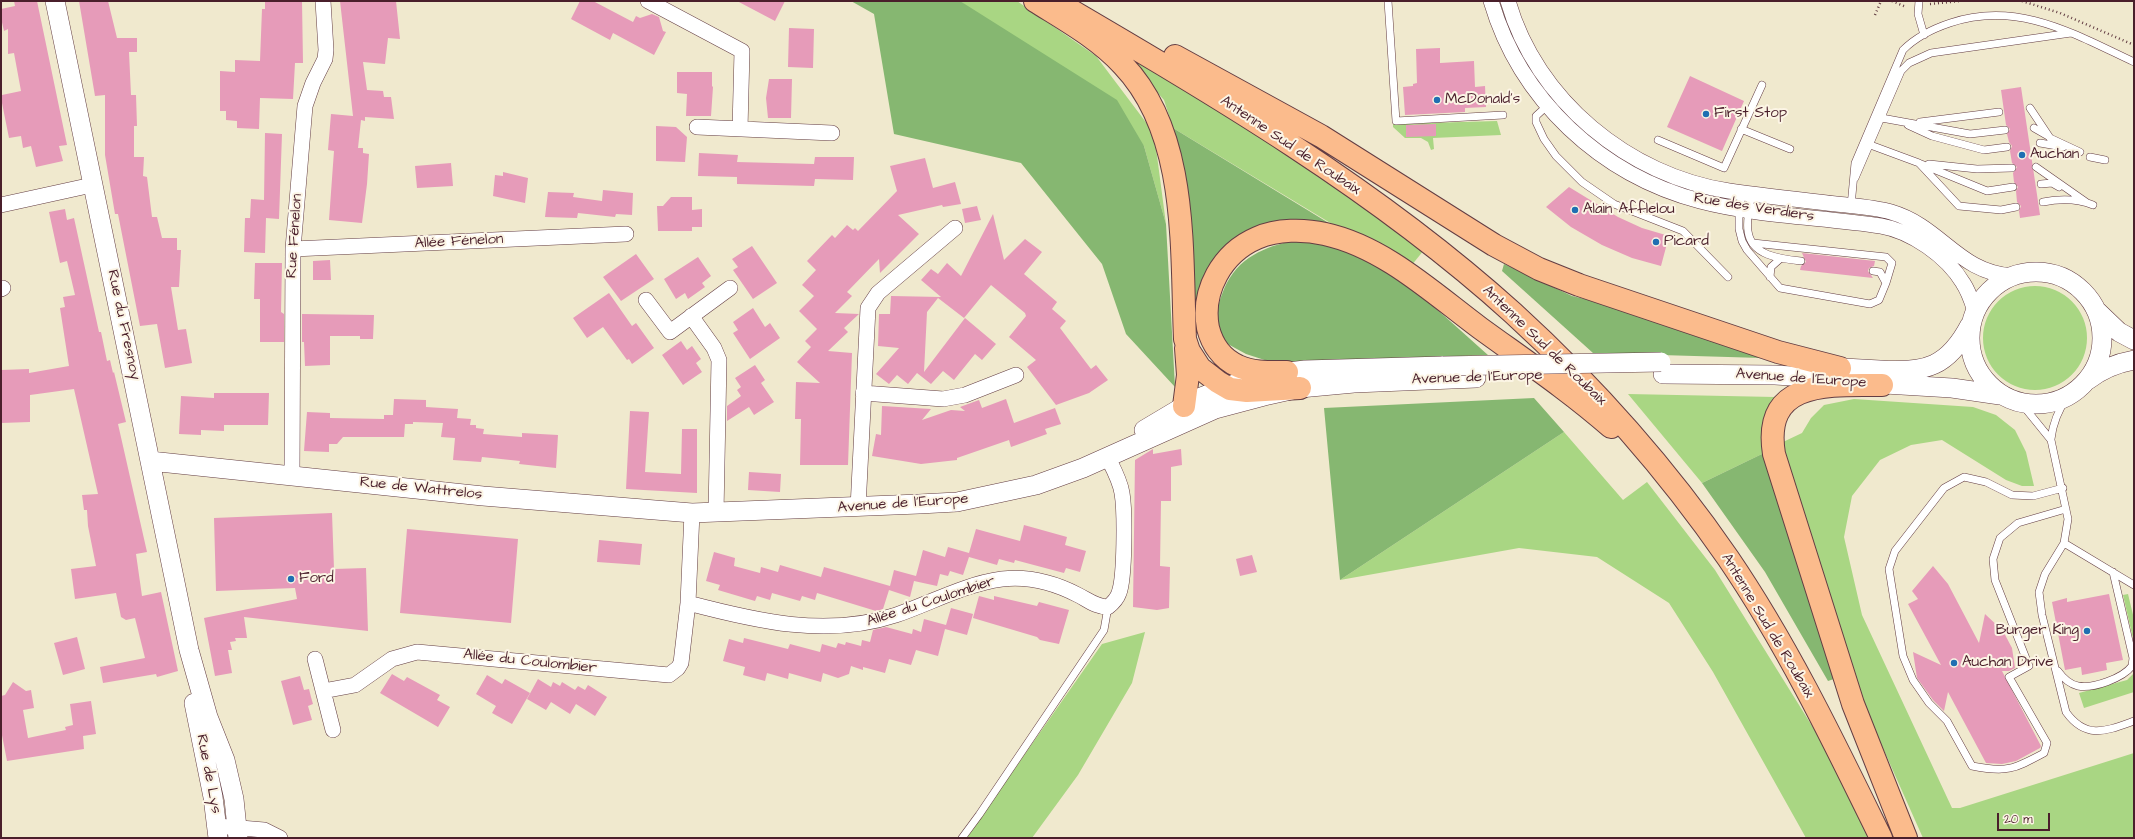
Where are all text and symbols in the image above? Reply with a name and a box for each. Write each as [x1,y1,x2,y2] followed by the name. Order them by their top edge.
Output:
[1445,91,1520,109] place label: McDonald's
[1216,92,1364,200] street label: Antenne Sud de Roubaix
[1432,95,1442,105] marker: McDonald's
[1714,105,1787,123] place label: First Stop
[1701,109,1711,119] marker: First Stop
[2030,146,2079,164] place label: Auchan
[2017,150,2027,160] marker: Auchan
[1693,190,1815,226] street label: Rue des Verdiers
[283,193,307,279] street label: Rue Fénelon
[1583,201,1675,219] place label: Alain Afflelou
[1570,205,1580,215] marker: Alain Afflelou
[414,231,504,253] street label: Allée Fénelon
[1664,233,1709,251] place label: Picard
[1651,237,1661,247] marker: Picard
[103,268,143,382] street label: Rue du Fresnoy
[1478,282,1610,410] street label: Antenne Sud de Roubaix
[1735,365,1867,393] street label: Avenue de l'Europe
[1411,367,1543,389] street label: Avenue de l'Europe
[359,474,483,504] street label: Rue de Wattrelos
[837,490,969,518] street label: Avenue de l'Europe
[1717,551,1817,701] street label: Antenne Sud de Roubaix
[299,570,334,588] place label: Ford
[864,573,998,631] street label: Allée du Coulombier
[286,574,296,584] marker: Ford
[1996,622,2079,640] place label: Burger King
[2082,626,2092,636] marker: Burger King
[462,646,598,678] street label: Allée du Coulombier
[1962,654,2053,672] place label: Auchan Drive
[1949,658,1959,668] marker: Auchan Drive
[191,733,225,815] street label: Rue de Lys
[1999,805,2052,831] scale bar
[2004,811,2033,828] text: 20 m

